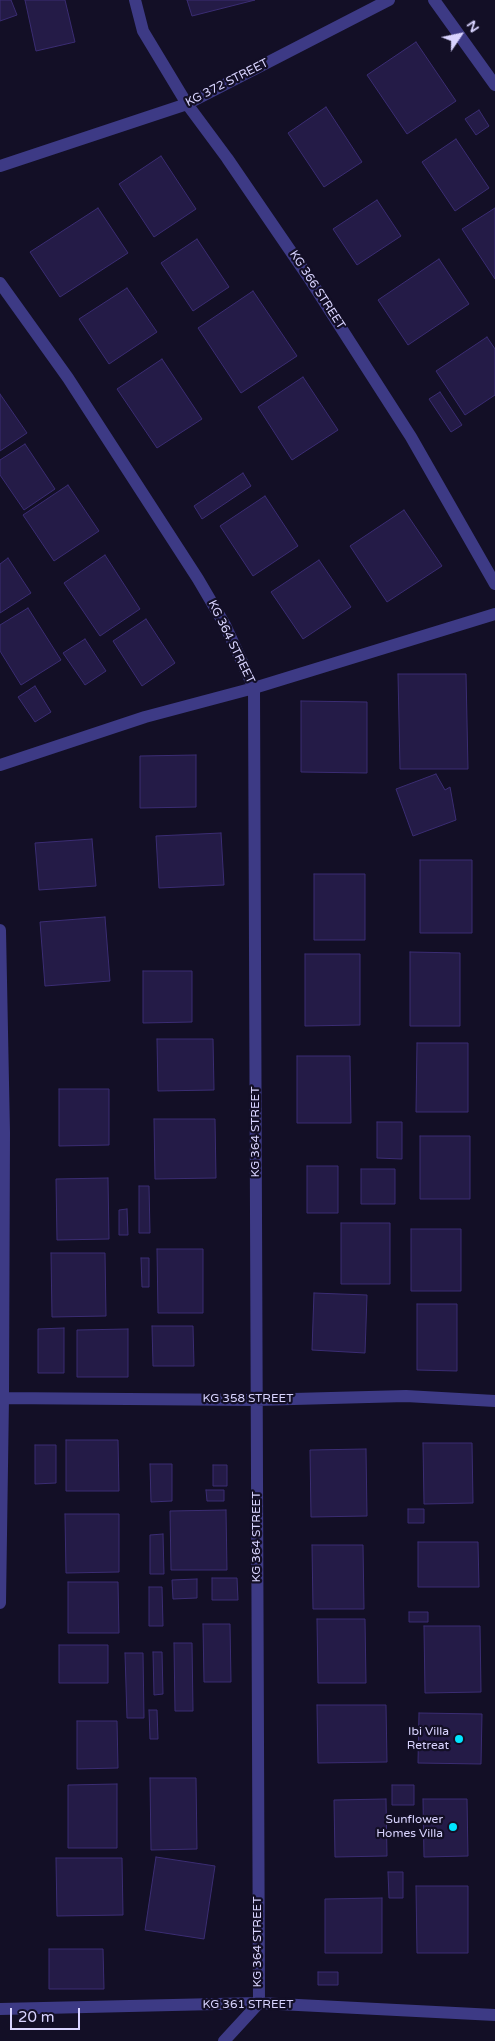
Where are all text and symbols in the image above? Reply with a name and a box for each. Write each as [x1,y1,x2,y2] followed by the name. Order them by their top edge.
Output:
[435,10,485,60] north arrow
[463,17,483,36] text: N
[183,56,271,110] street label: KG 372 STREET
[286,248,348,332] street label: KG 366 STREET
[205,598,257,686] street label: KG 364 STREET
[249,1086,263,1178] street label: KG 364 STREET
[202,1392,294,1406] street label: KG 358 STREET
[250,1491,264,1583] street label: KG 364 STREET
[407,1725,449,1753] place label: Ibi Villa Retreat
[453,1733,465,1745] marker: Ibi Villa Retreat
[376,1813,443,1841] place label: Sunflower Homes Villa
[447,1821,459,1833] marker: Sunflower Homes Villa
[251,1896,265,1988] street label: KG 364 STREET
[12,1998,82,2030] scale bar
[202,1998,294,2012] street label: KG 361 STREET
[18,2008,55,2026] text: 20 m

